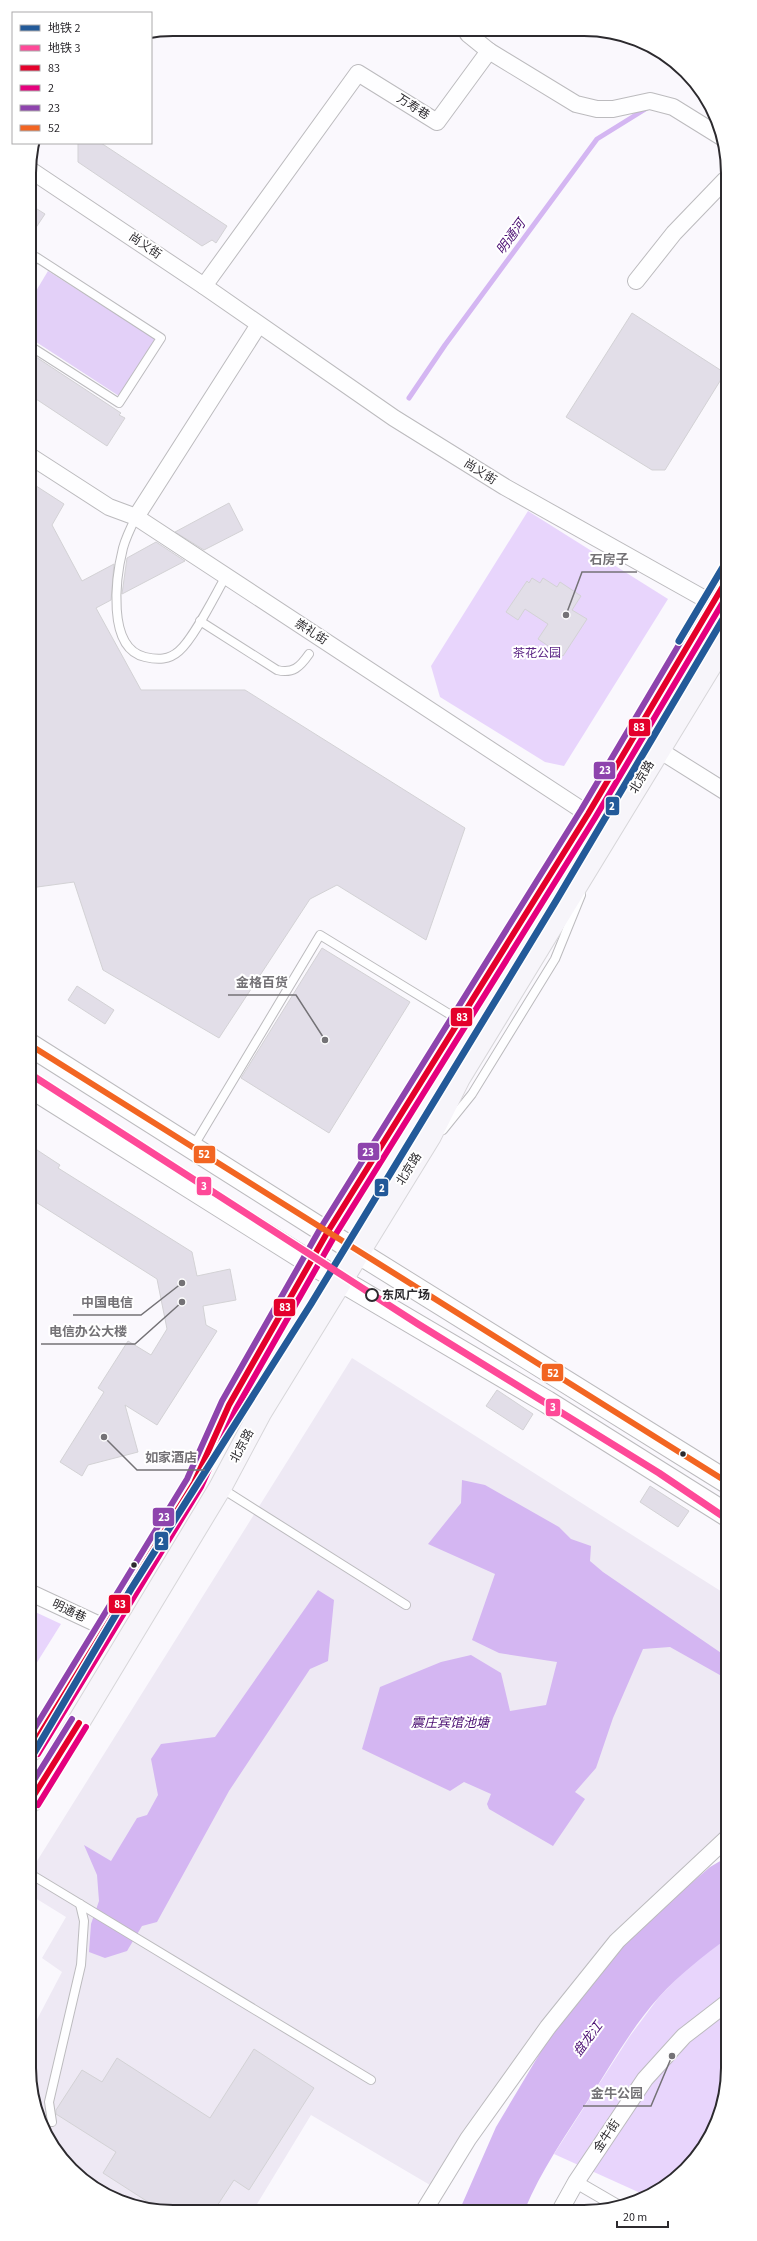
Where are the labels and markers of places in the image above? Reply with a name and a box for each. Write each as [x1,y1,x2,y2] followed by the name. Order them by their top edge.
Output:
[582,547,637,572] callout: 石房子
[228,970,296,995] callout: 金格百货
[382,1287,430,1304] place label: 东风广场
[365,1288,379,1302] marker: 东风广场
[73,1290,141,1315] callout: 中国电信
[41,1319,135,1344] callout: 电信办公大楼
[137,1445,205,1470] callout: 如家酒店
[678,1449,688,1459] unlabelled marker
[129,1560,139,1570] unlabelled marker
[583,2081,651,2106] callout: 金牛公园

